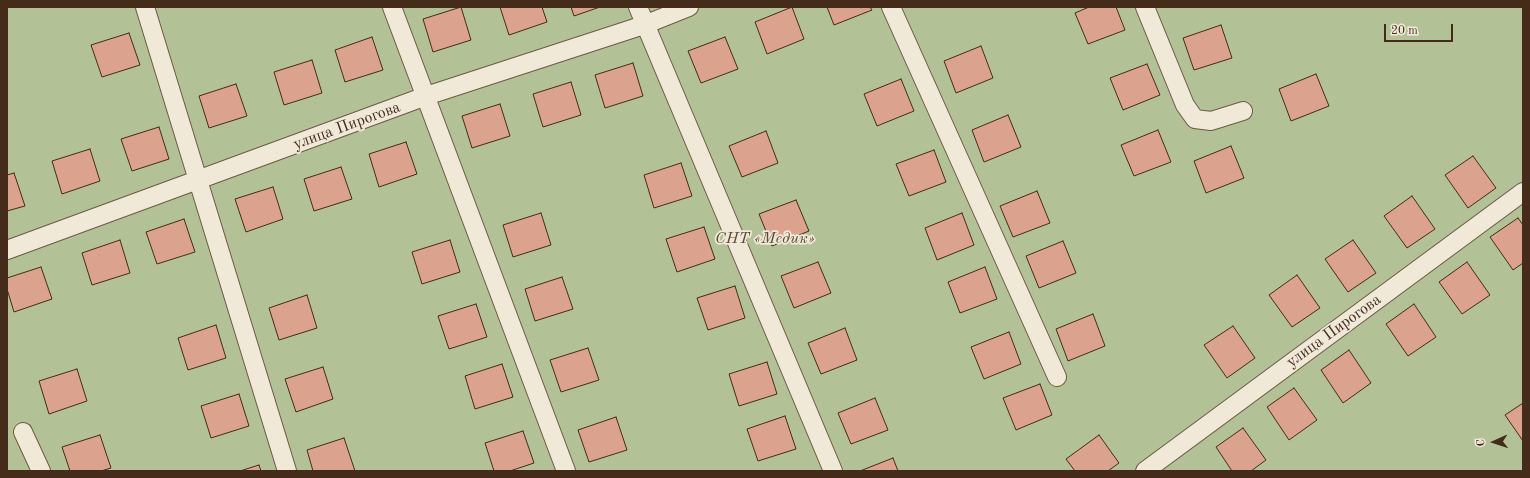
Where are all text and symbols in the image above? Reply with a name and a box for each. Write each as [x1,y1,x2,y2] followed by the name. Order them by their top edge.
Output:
[1386,16,1455,42] scale bar
[1391,25,1418,37] text: 20 m
[291,98,403,154] street label: улица Пирогова
[715,229,815,249] park label: СНТ «Медик»
[1283,290,1385,372] street label: улица Пирогова
[1474,422,1514,462] north arrow
[1476,439,1487,447] text: С

